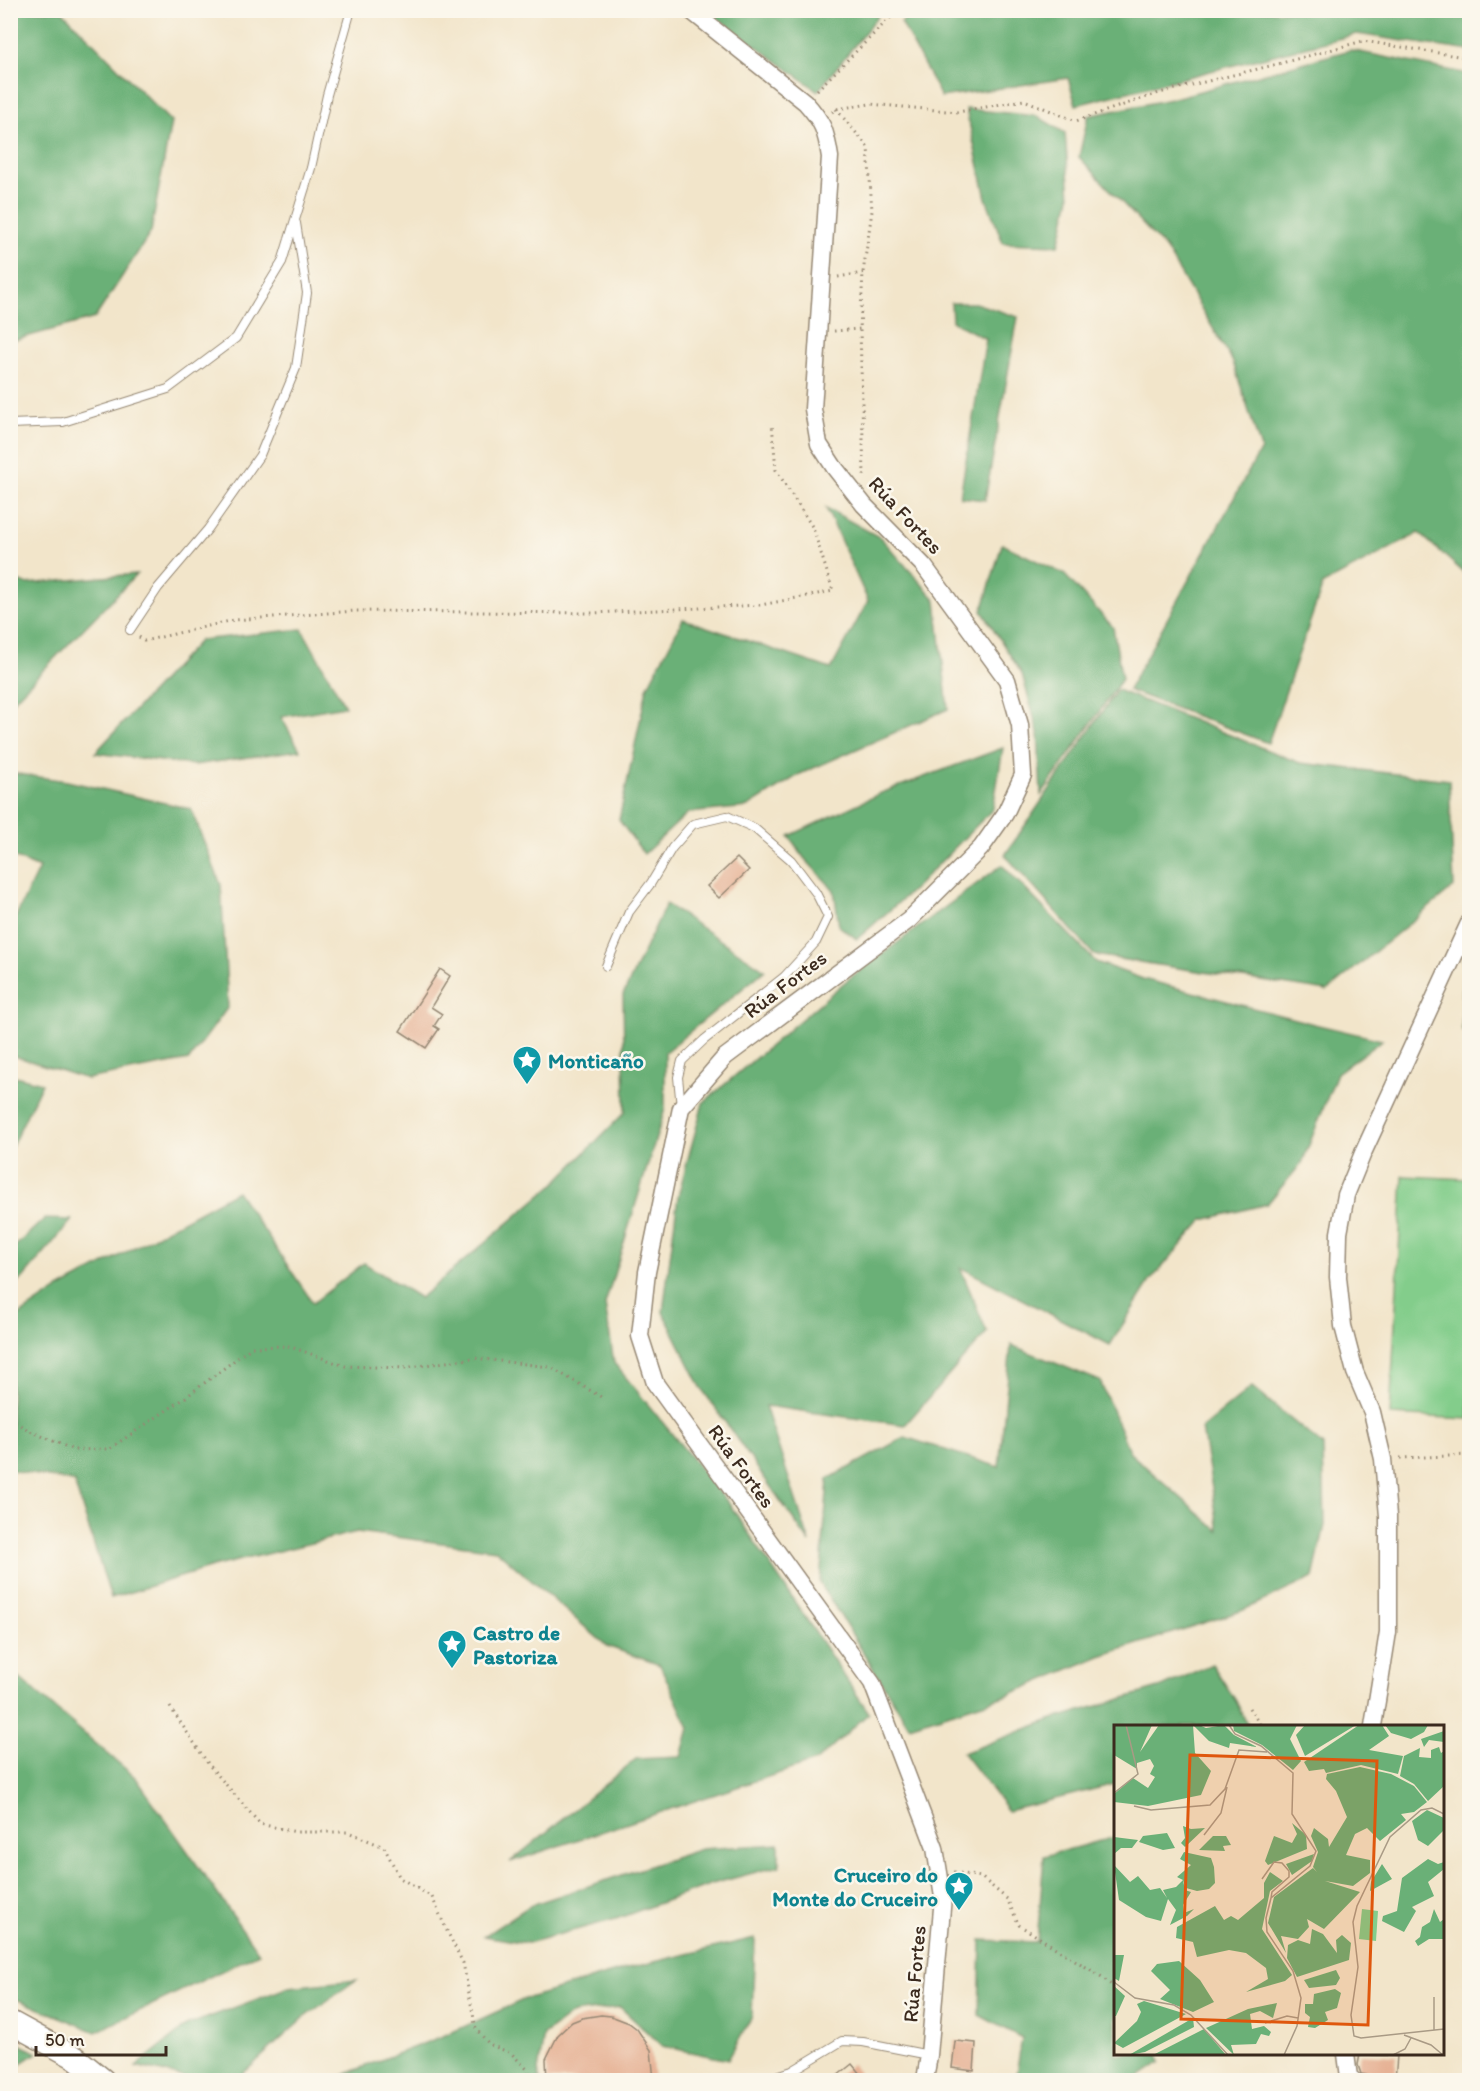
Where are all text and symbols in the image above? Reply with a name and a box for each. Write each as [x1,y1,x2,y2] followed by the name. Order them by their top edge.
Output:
[864,471,948,559] street label: Rúa Fortes
[739,945,831,1023] street label: Rúa Fortes
[511,1044,543,1086] place icon: Monticaño
[548,1048,644,1073] place label: Monticaño
[703,1419,781,1513] street label: Rúa Fortes
[473,1620,560,1669] place label: Castro de Pastoriza
[436,1628,468,1670] place icon: Castro de Pastoriza
[1114,1725,1444,2055] inset map
[772,1862,938,1911] place label: Cruceiro do Monte do Cruceiro
[943,1870,975,1912] place icon: Cruceiro do Monte do Cruceiro
[897,1924,931,2024] street label: Rúa Fortes
[36,2019,166,2057] scale bar
[45,2029,85,2051] text: 50 m

